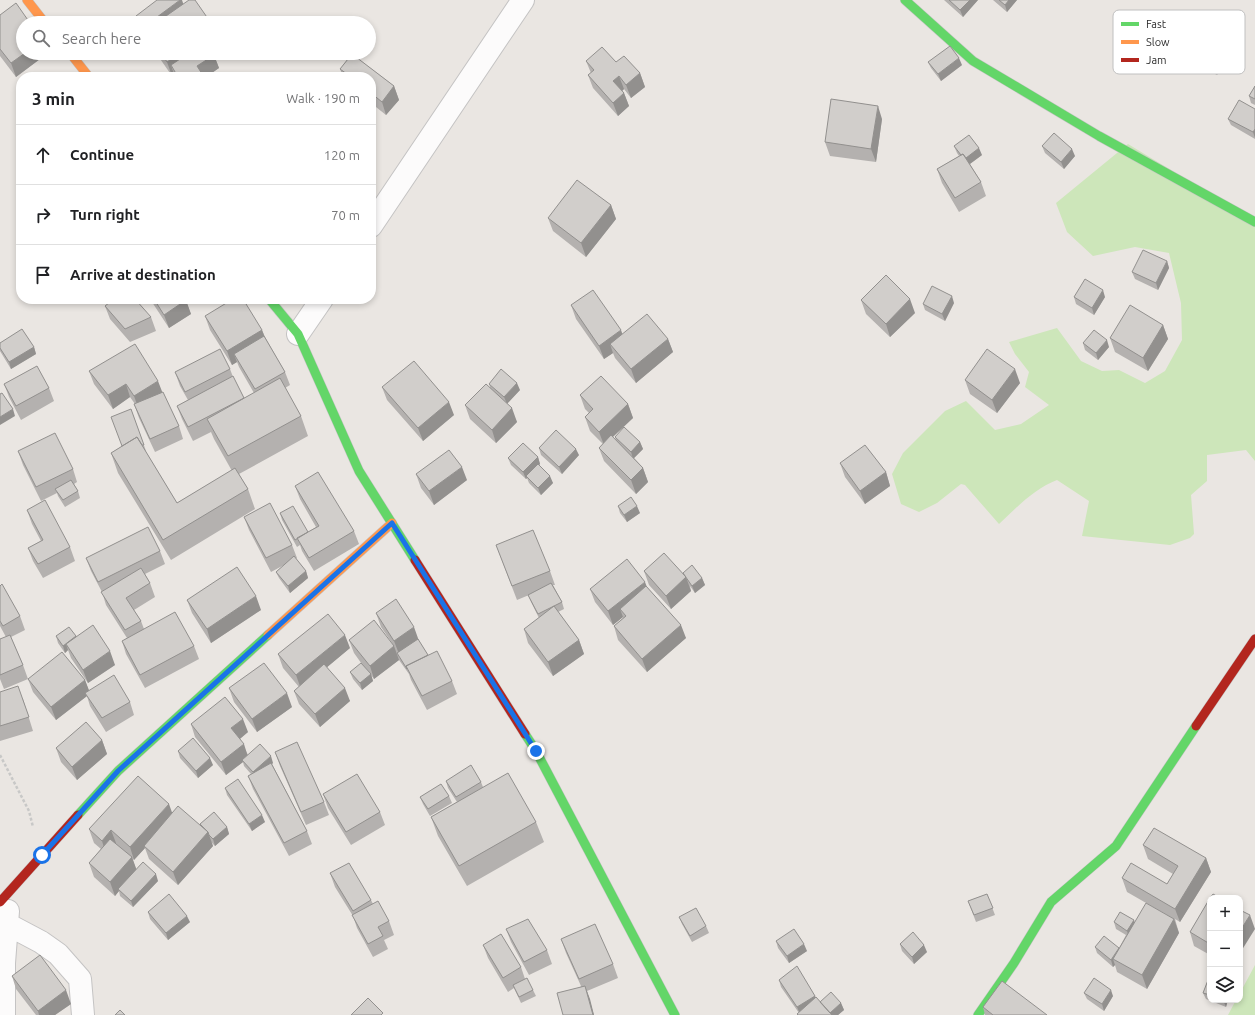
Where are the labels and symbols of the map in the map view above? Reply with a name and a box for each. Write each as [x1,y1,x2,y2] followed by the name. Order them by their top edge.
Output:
[1113,10,1245,74] legend
[1146,18,1167,30] text: Fast
[1146,36,1170,48] text: Slow
[1146,54,1167,66] text: Jam
[527,742,545,760] route end
[33,846,51,864] route start

